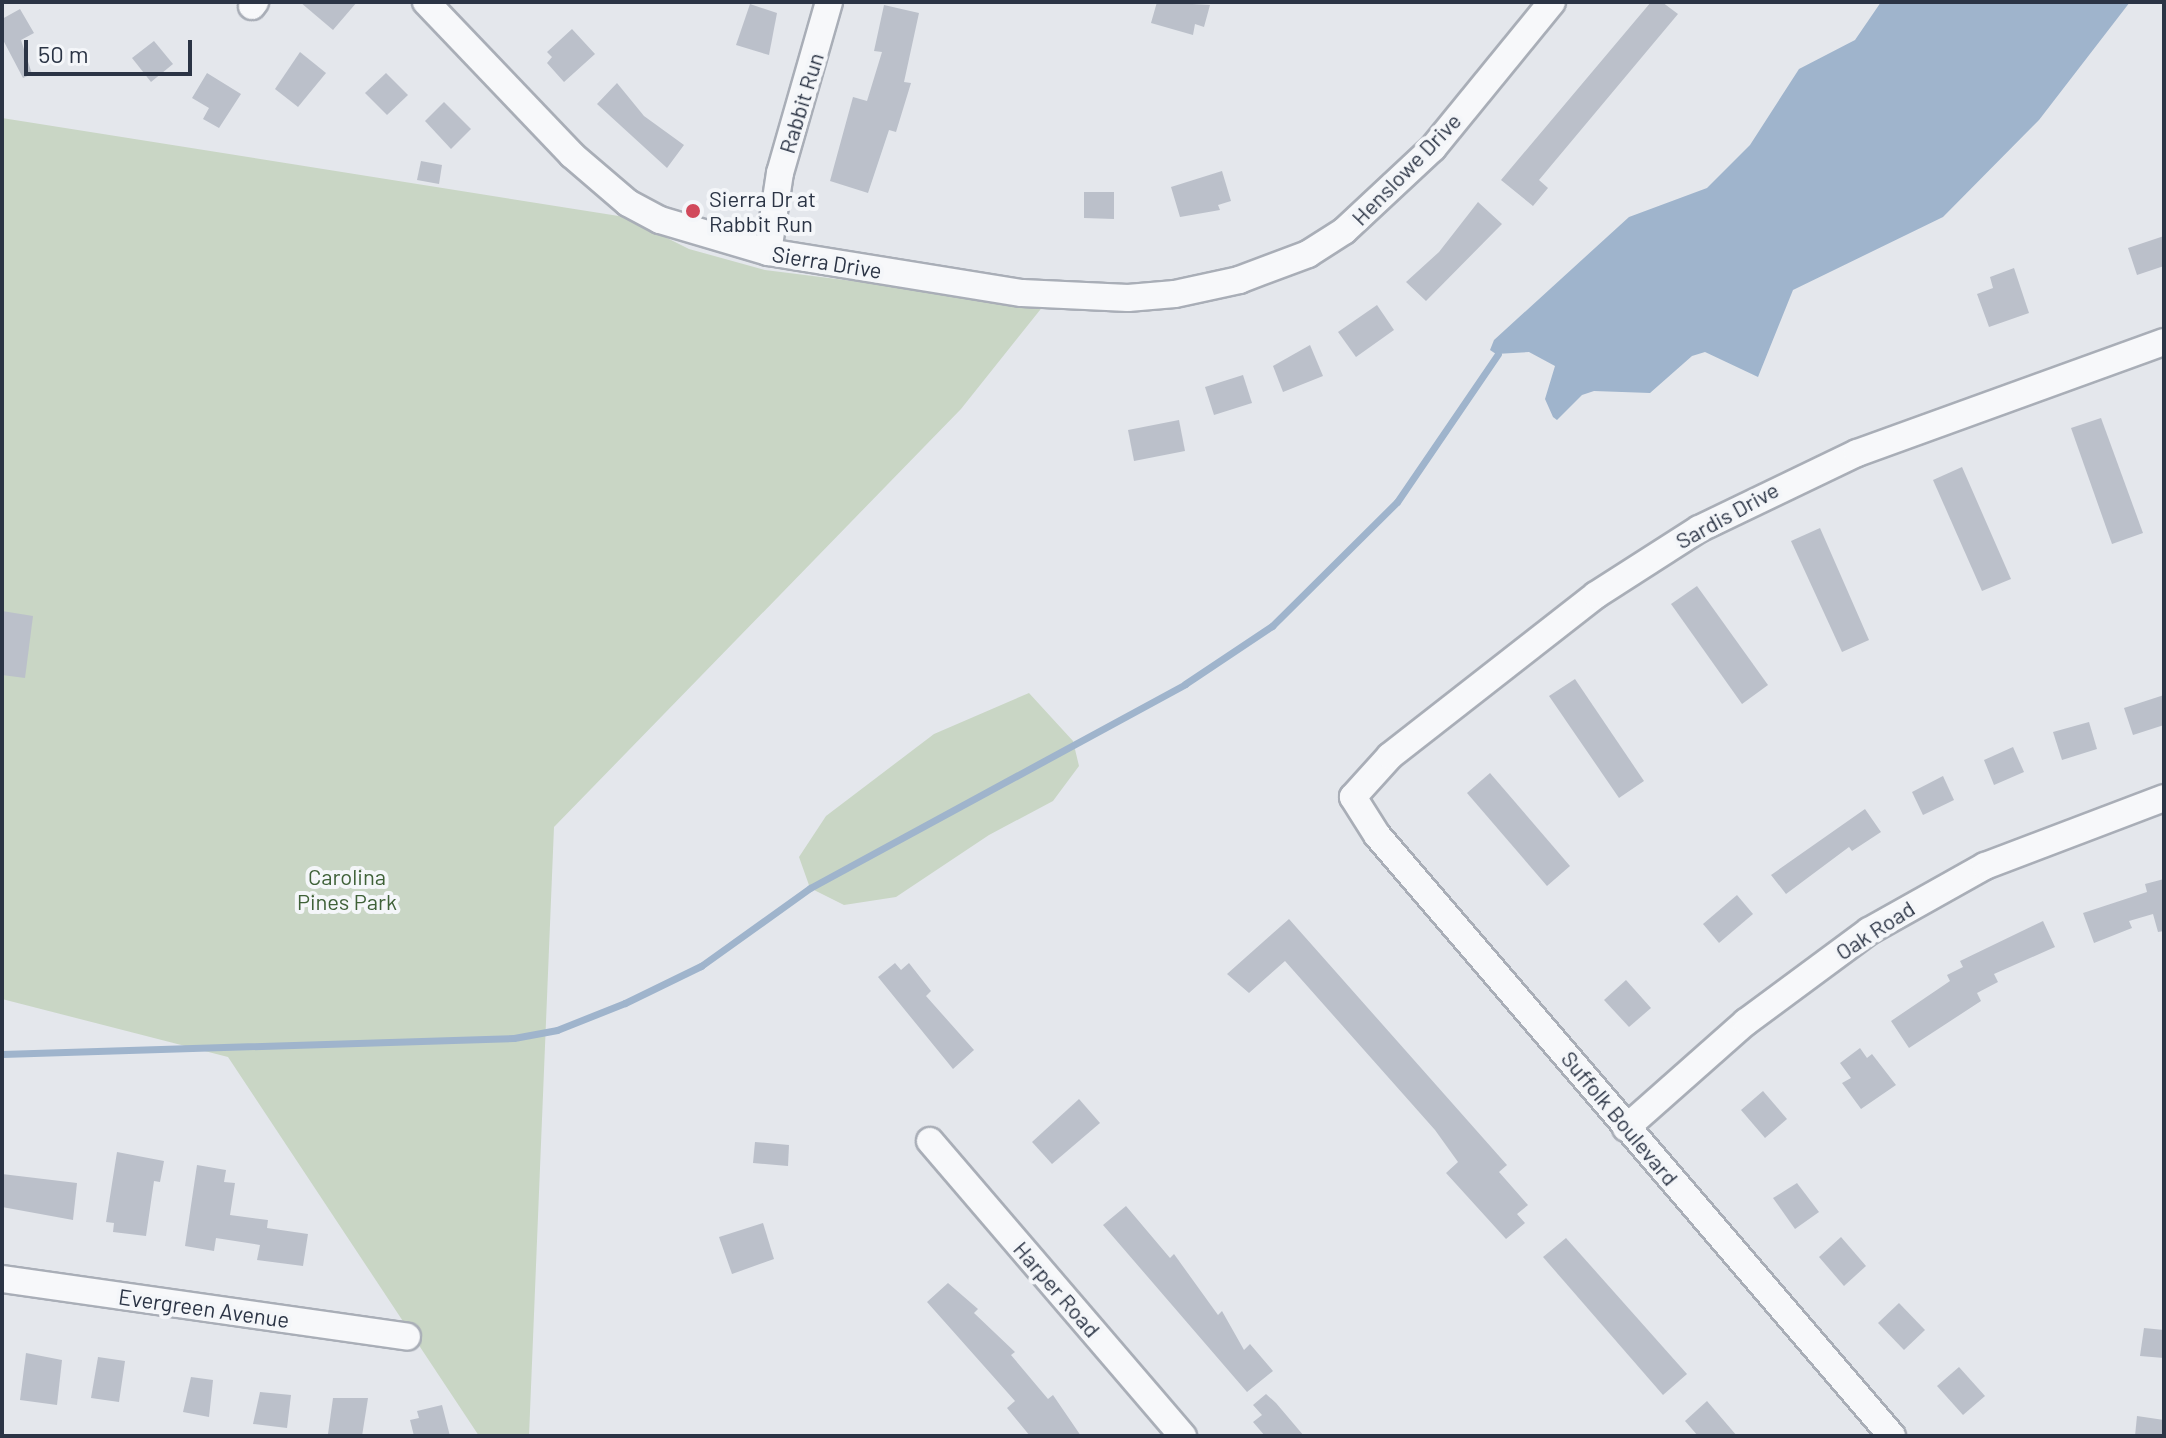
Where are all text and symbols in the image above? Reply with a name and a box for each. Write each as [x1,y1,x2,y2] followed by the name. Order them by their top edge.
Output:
[28,24,196,74] scale bar
[38,39,89,68] text: 50 m
[773,49,829,157] street label: Rabbit Run
[1346,107,1466,231] street label: Henslowe Drive
[709,185,816,236] place label: Sierra Dr at Rabbit Run
[684,202,702,220] marker: Sierra Dr at Rabbit Run
[770,240,884,284] street label: Sierra Drive
[1671,476,1783,554] street label: Sardis Drive
[297,863,397,914] park label: Carolina Pines Park
[1831,895,1919,965] street label: Oak Road
[1556,1045,1684,1191] street label: Suffolk Boulevard
[1008,1236,1106,1342] street label: Harper Road
[117,1283,291,1333] street label: Evergreen Avenue

